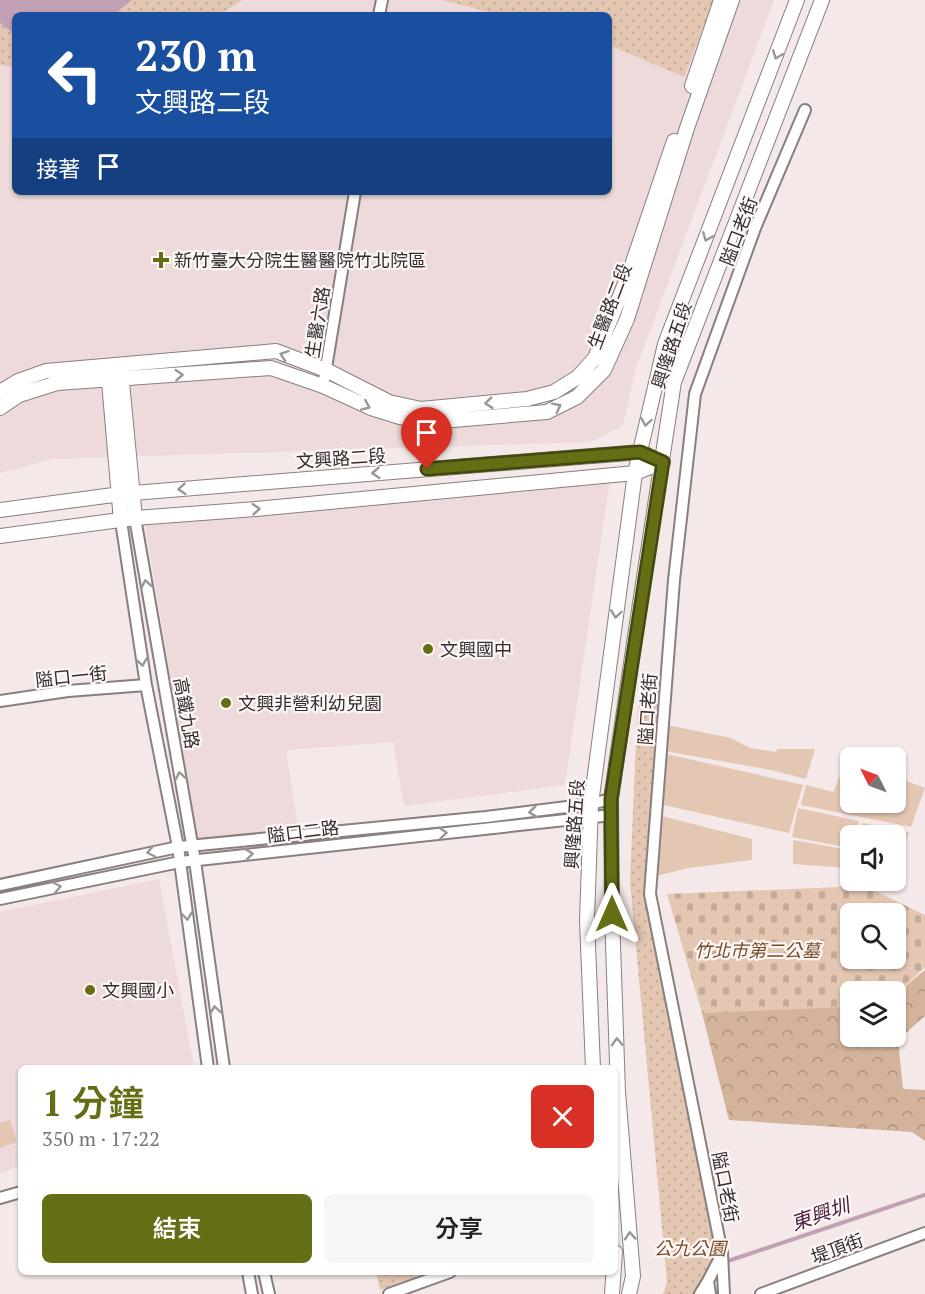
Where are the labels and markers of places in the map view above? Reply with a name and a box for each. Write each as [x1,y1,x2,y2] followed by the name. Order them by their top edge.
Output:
[174,248,426,272] place label: 新竹臺大分院生醫醫院竹北院區
[152,251,170,269] marker: 新竹臺大分院生醫醫院竹北院區
[401,407,452,469] pin
[440,637,512,661] place label: 文興國中
[421,642,435,656] marker: 文興國中
[238,691,382,715] place label: 文興非營利幼兒園
[219,696,233,710] marker: 文興非營利幼兒園
[102,978,174,1002] place label: 文興國小
[83,983,97,997] marker: 文興國小

